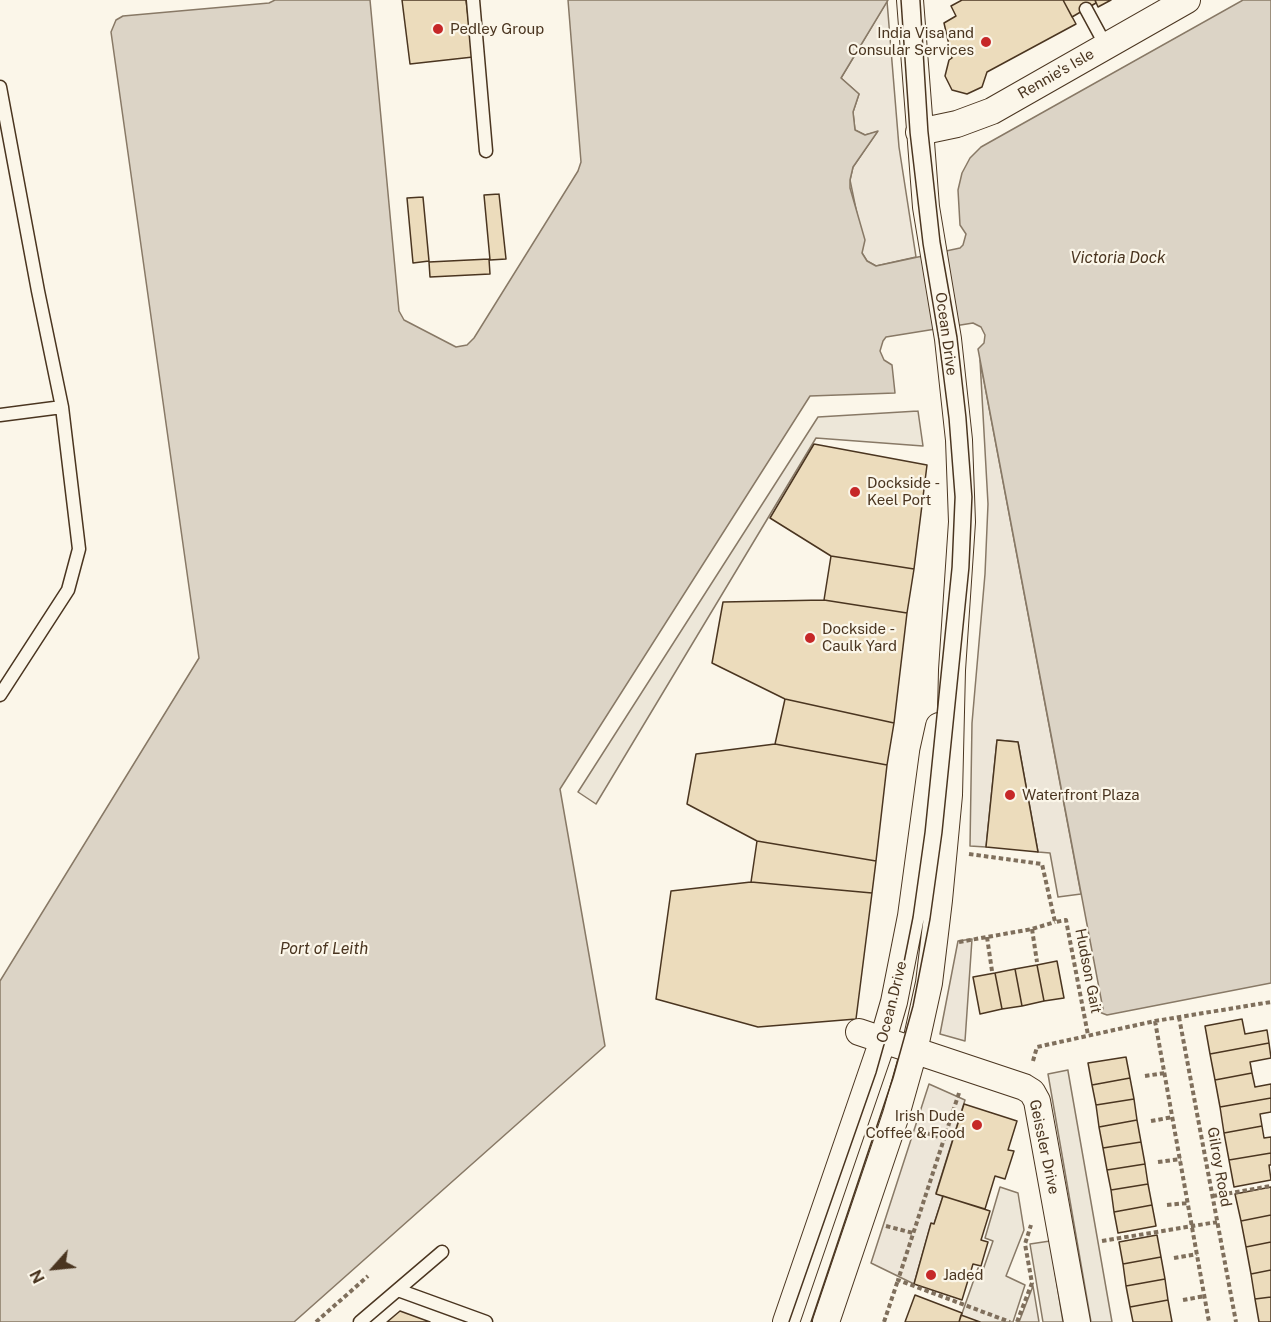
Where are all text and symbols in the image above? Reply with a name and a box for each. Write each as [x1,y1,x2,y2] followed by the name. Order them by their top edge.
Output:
[450,20,544,38] place label: Pedley Group
[431,22,445,36] marker: Pedley Group
[848,24,974,59] place label: India Visa and Consular Services
[979,35,993,49] marker: India Visa and Consular Services
[1015,45,1097,103] street label: Rennie's Isle
[1070,248,1166,268] water label: Victoria Dock
[931,291,961,377] street label: Ocean Drive
[867,474,940,509] place label: Dockside - Keel Port
[848,485,862,499] marker: Dockside - Keel Port
[822,620,897,655] place label: Dockside - Caulk Yard
[803,631,817,645] marker: Dockside - Caulk Yard
[1022,786,1140,804] place label: Waterfront Plaza
[1003,788,1017,802] marker: Waterfront Plaza
[1071,927,1105,1015] street label: Hudson Gait
[280,939,368,959] water label: Port of Leith
[873,959,911,1045] street label: Ocean Drive
[1025,1098,1063,1196] street label: Geissler Drive
[866,1107,965,1142] place label: Irish Dude Coffee & Food
[970,1118,984,1132] marker: Irish Dude Coffee & Food
[1203,1126,1235,1208] street label: Gilroy Road
[24,1238,84,1298] north arrow
[943,1266,984,1284] place label: Jaded
[26,1267,49,1286] text: N
[924,1268,938,1282] marker: Jaded

